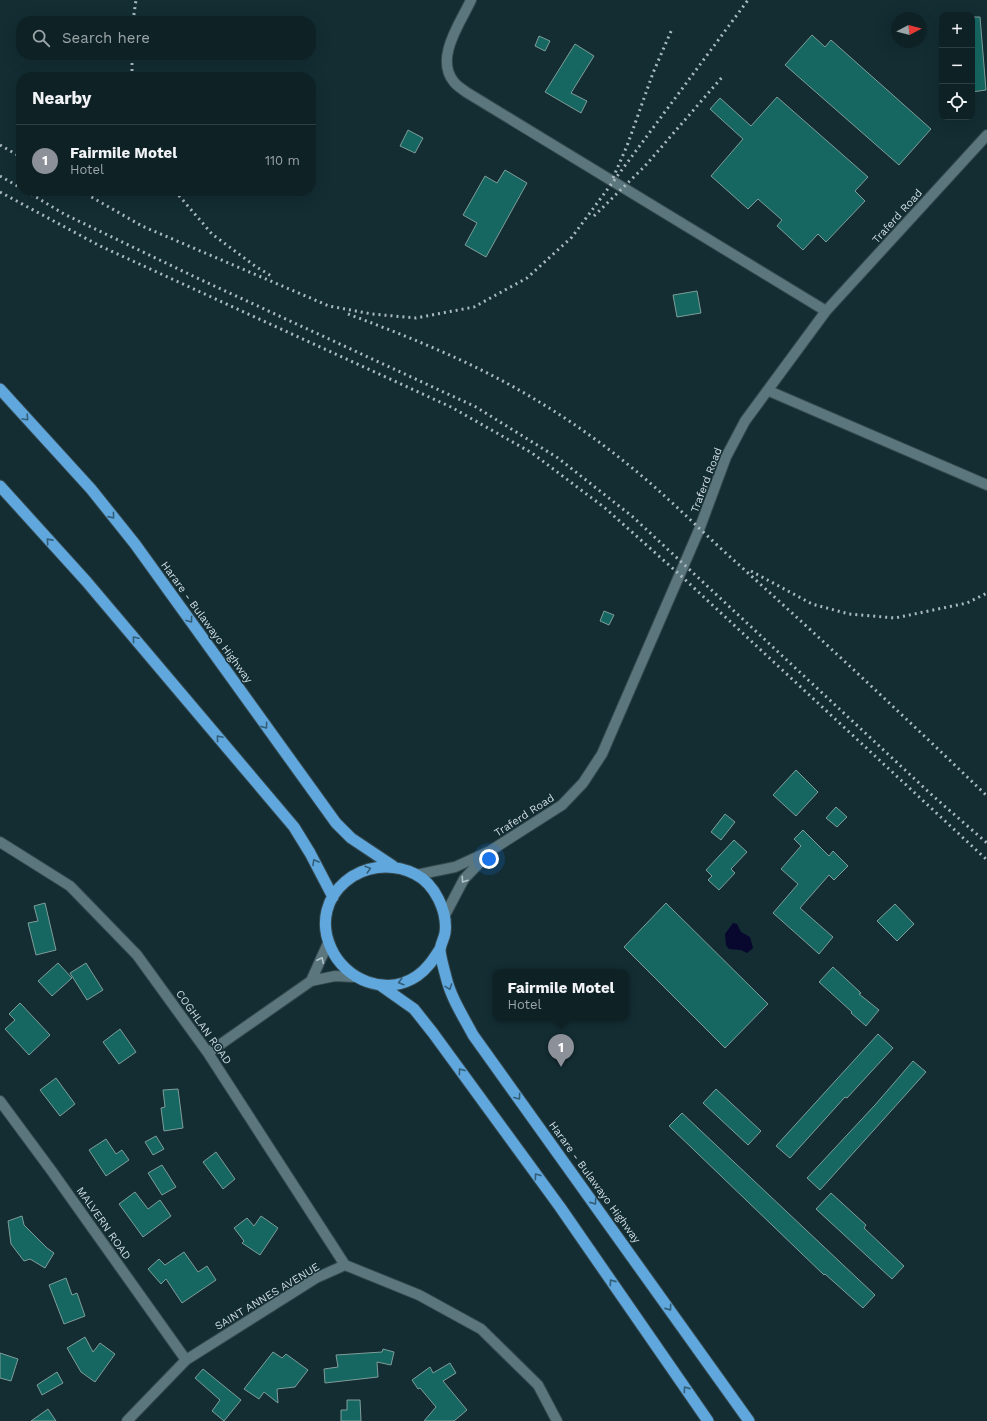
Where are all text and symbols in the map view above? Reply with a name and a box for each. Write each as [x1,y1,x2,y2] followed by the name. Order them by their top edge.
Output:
[891,12,927,48] north arrow
[939,12,975,120] map controls
[939,12,975,48] button: +
[16,16,316,60] search box
[30,27,52,49] icon: search
[62,29,150,47] text: Search here
[939,48,975,84] button: −
[939,84,975,120] button: locate
[32,88,91,108] text: Nearby
[70,144,177,162] text: Fairmile Motel
[42,153,48,168] text: 1
[265,153,300,168] text: 110 m
[70,162,104,177] text: Hotel
[870,186,925,246] street label: Traferd Road
[22,413,29,421] one-way arrow
[688,446,725,515] street label: Traferd Road
[108,511,115,518] one-way arrow
[47,538,54,545] one-way arrow
[158,559,255,686] street label: Harare - Bulawayo Highway
[185,616,193,623] one-way arrow
[132,636,139,643] one-way arrow
[260,721,267,728] one-way arrow
[216,735,223,742] one-way arrow
[492,791,557,840] street label: Traferd Road
[479,849,499,869] your location
[313,859,320,867] one-way arrow
[365,865,372,874] one-way arrow
[462,876,469,883] one-way arrow
[316,956,324,964] one-way arrow
[493,969,629,1021] popup
[398,977,405,986] one-way arrow
[507,979,615,997] text: Fairmile Motel
[445,983,453,990] one-way arrow
[173,988,234,1067] street label: COGHLAN ROAD
[507,997,542,1012] text: Hotel
[548,1034,574,1067] pin: 1
[459,1068,466,1075] one-way arrow
[513,1092,520,1099] one-way arrow
[546,1119,643,1246] street label: Harare - Bulawayo Highway
[535,1173,542,1180] one-way arrow
[74,1184,134,1262] street label: MALVERN ROAD
[589,1198,597,1205] one-way arrow
[213,1260,322,1333] street label: SAINT ANNES AVENUE
[609,1279,617,1286] one-way arrow
[664,1304,672,1311] one-way arrow
[683,1386,691,1393] one-way arrow

